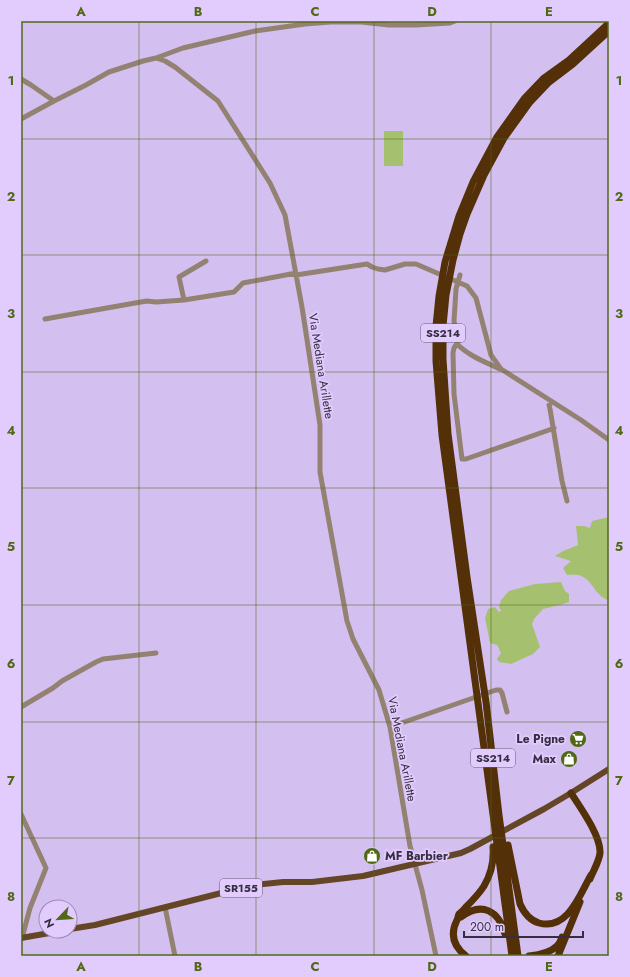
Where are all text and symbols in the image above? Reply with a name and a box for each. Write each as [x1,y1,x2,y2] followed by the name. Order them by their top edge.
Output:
[75,2,86,21] text: A
[194,2,203,21] text: B
[310,2,320,21] text: C
[427,2,437,21] text: D
[545,2,553,21] text: E
[8,71,14,90] text: 1
[616,71,622,90] text: 1
[7,187,15,206] text: 2
[615,187,623,206] text: 2
[7,304,15,323] text: 3
[615,304,623,323] text: 3
[304,312,338,420] street label: Via Mediana Arillette
[421,324,465,342] road number: SS214
[6,421,16,440] text: 4
[614,421,624,440] text: 4
[7,537,15,556] text: 5
[615,537,623,556] text: 5
[7,654,16,673] text: 6
[615,654,624,673] text: 6
[383,695,421,803] street label: Via Mediana Arillette
[568,729,588,749] supermarket icon: Le Pigne
[516,730,565,748] place label: Le Pigne
[471,749,515,767] road number: SS214
[559,749,579,769] shop icon: Max
[532,750,557,768] place label: Max
[7,771,15,790] text: 7
[615,771,623,790] text: 7
[362,846,382,866] shop icon: MF Barbier
[385,847,448,865] place label: MF Barbier
[220,879,262,897] road number: SR155
[7,887,15,906] text: 8
[615,887,623,906] text: 8
[38,899,78,939] north arrow
[464,913,583,939] scale bar
[40,916,58,931] text: N
[470,918,504,936] text: 200 m
[75,957,86,976] text: A
[194,957,203,976] text: B
[310,957,320,976] text: C
[427,957,437,976] text: D
[545,957,553,976] text: E

